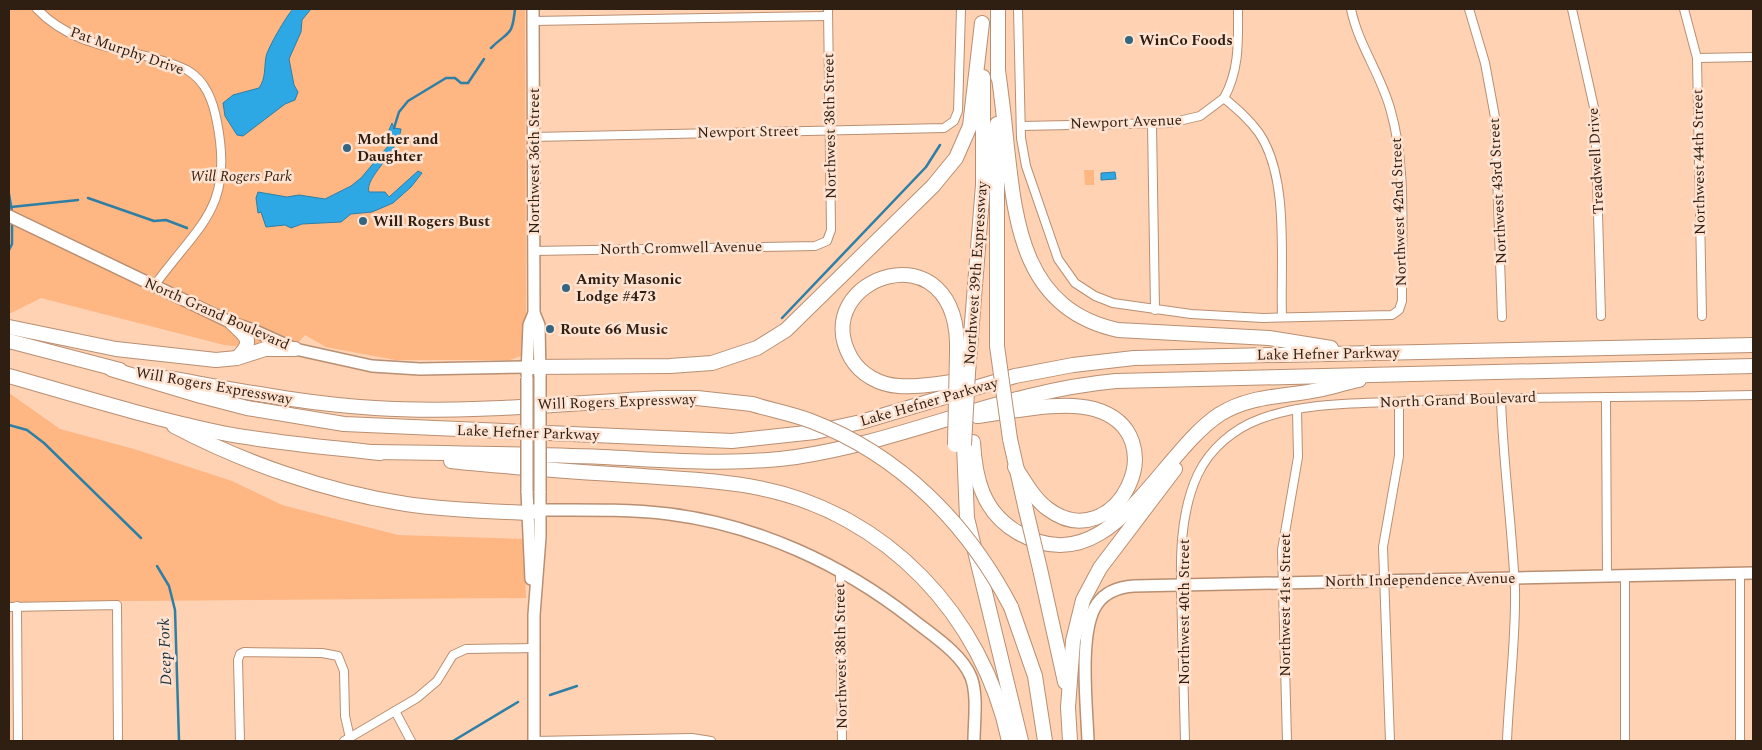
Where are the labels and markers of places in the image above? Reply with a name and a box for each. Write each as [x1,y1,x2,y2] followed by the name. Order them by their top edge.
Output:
[1139,29,1233,52] place label: WinCo Foods
[1123,34,1135,46] marker: WinCo Foods
[357,128,439,168] place label: Mother and Daughter
[341,142,353,154] marker: Mother and Daughter
[373,210,490,233] place label: Will Rogers Bust
[357,215,369,227] marker: Will Rogers Bust
[576,268,682,308] place label: Amity Masonic Lodge #473
[560,282,572,294] marker: Amity Masonic Lodge #473
[560,318,668,341] place label: Route 66 Music
[544,323,556,335] marker: Route 66 Music

